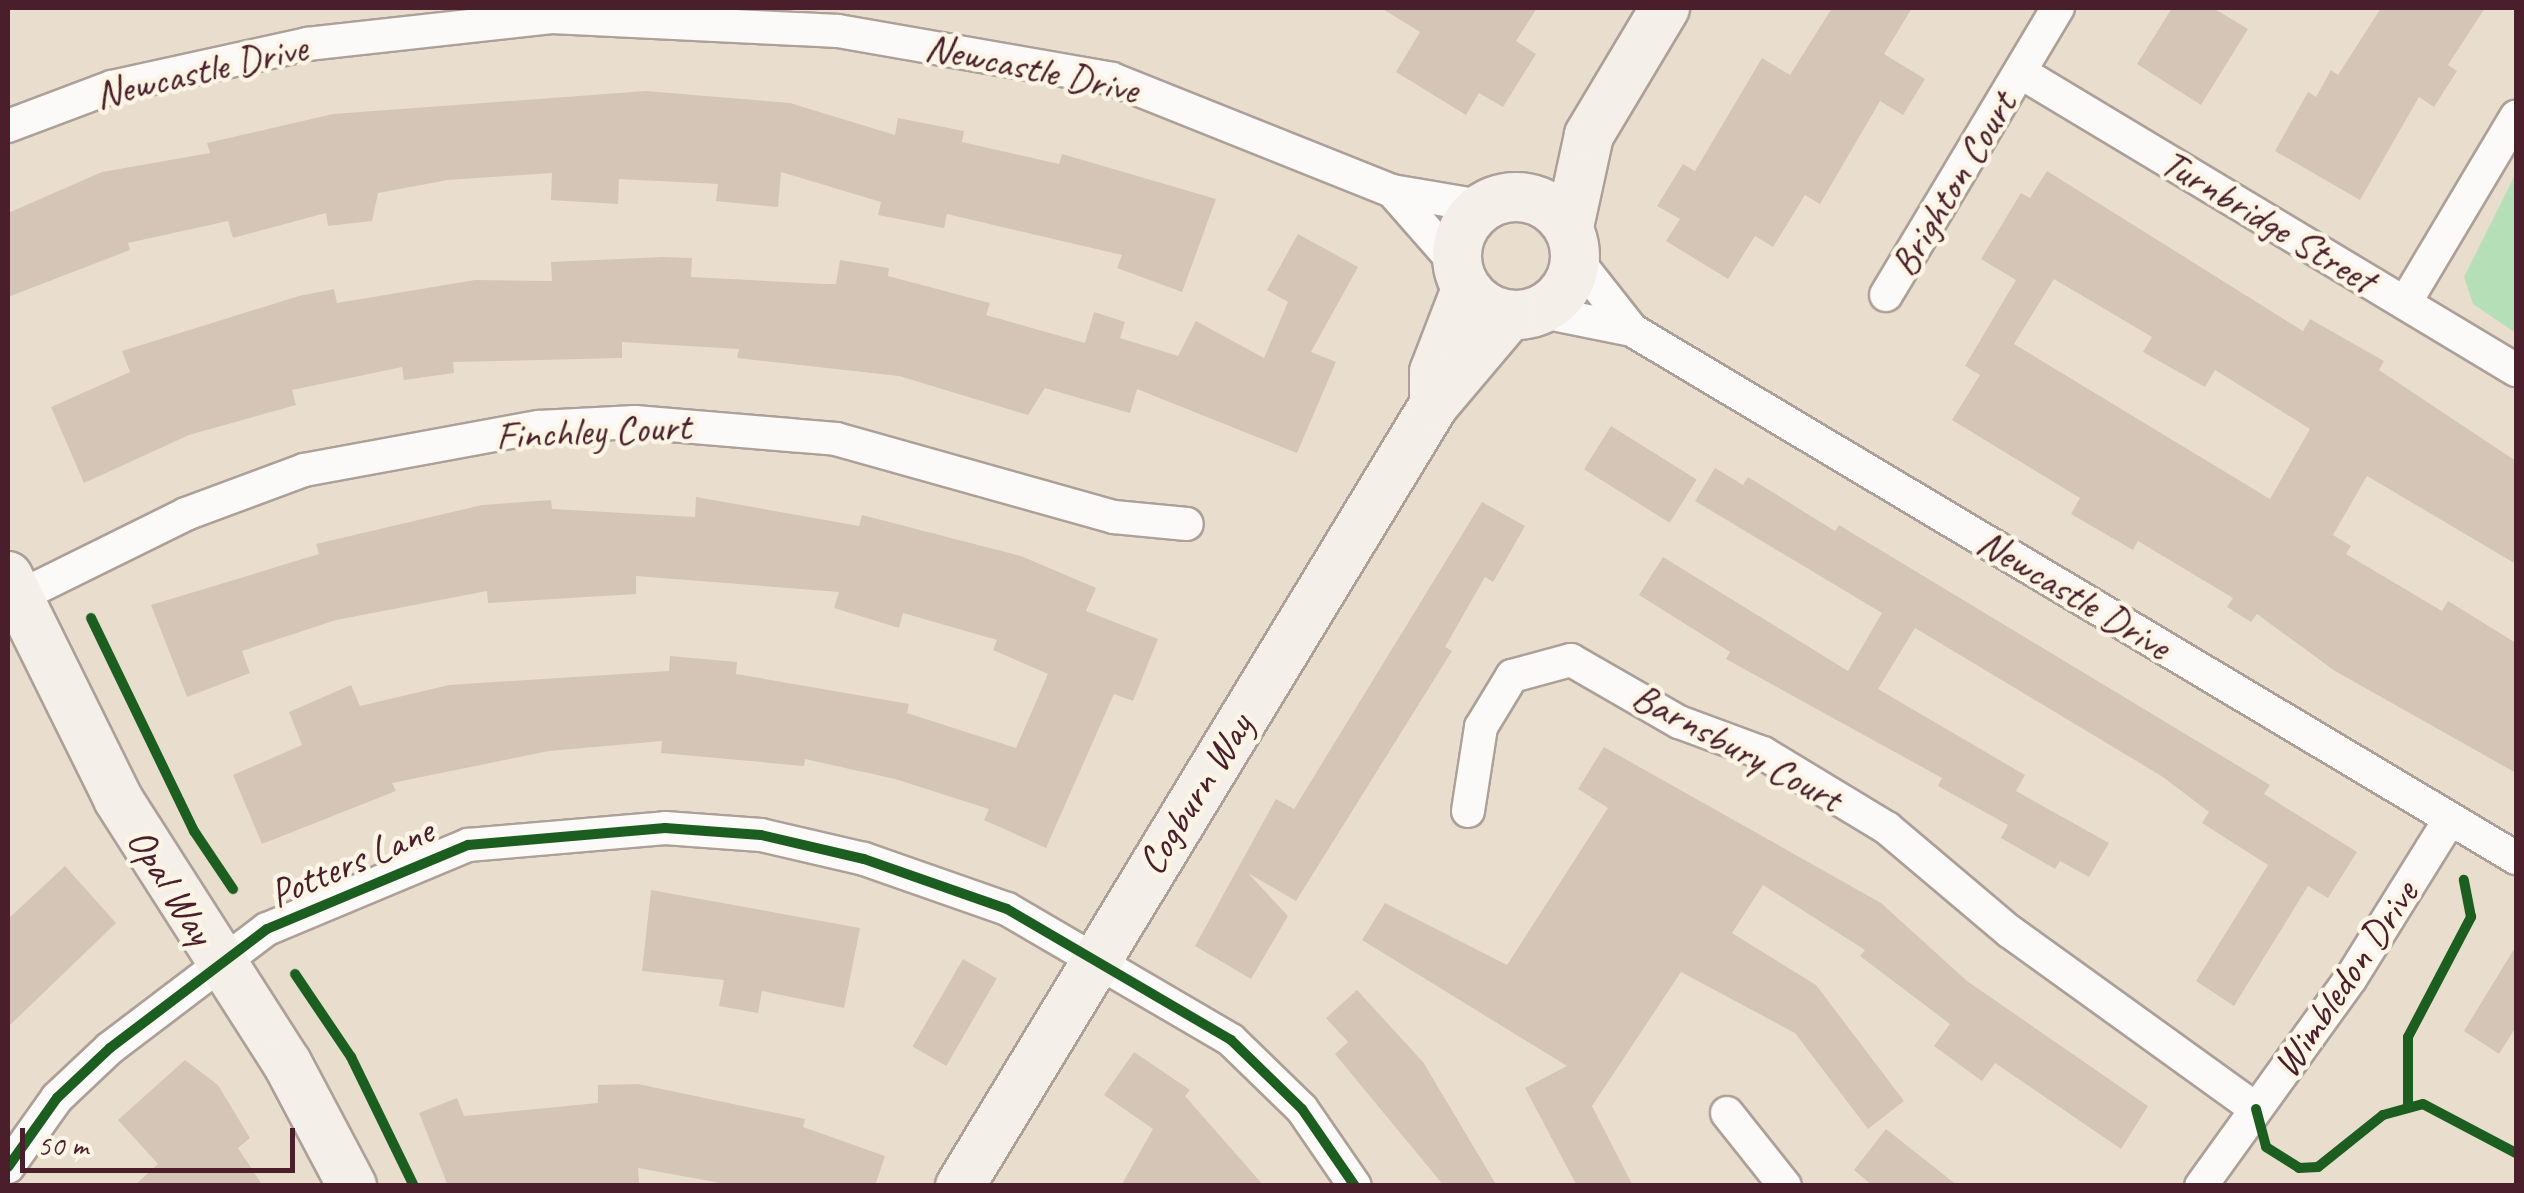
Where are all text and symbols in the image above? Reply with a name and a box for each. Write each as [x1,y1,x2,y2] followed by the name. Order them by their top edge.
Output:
[921,22,1143,114] street label: Newcastle Drive
[90,23,312,119] street label: Newcastle Drive
[1879,83,2027,285] street label: Brighton Court
[2152,138,2384,304] street label: Turnbridge Street
[494,402,692,460] street label: Finchley Court
[1969,518,2179,670] street label: Newcastle Drive
[1624,672,1850,822] street label: Barnsbury Court
[1127,705,1263,883] street label: Cogburn Way
[261,806,441,918] street label: Potters Lane
[117,819,225,953] street label: Opal Way
[2262,872,2428,1086] street label: Wimbledon Drive
[25,1108,300,1170] scale bar
[37,1126,88,1164] text: 50 m

